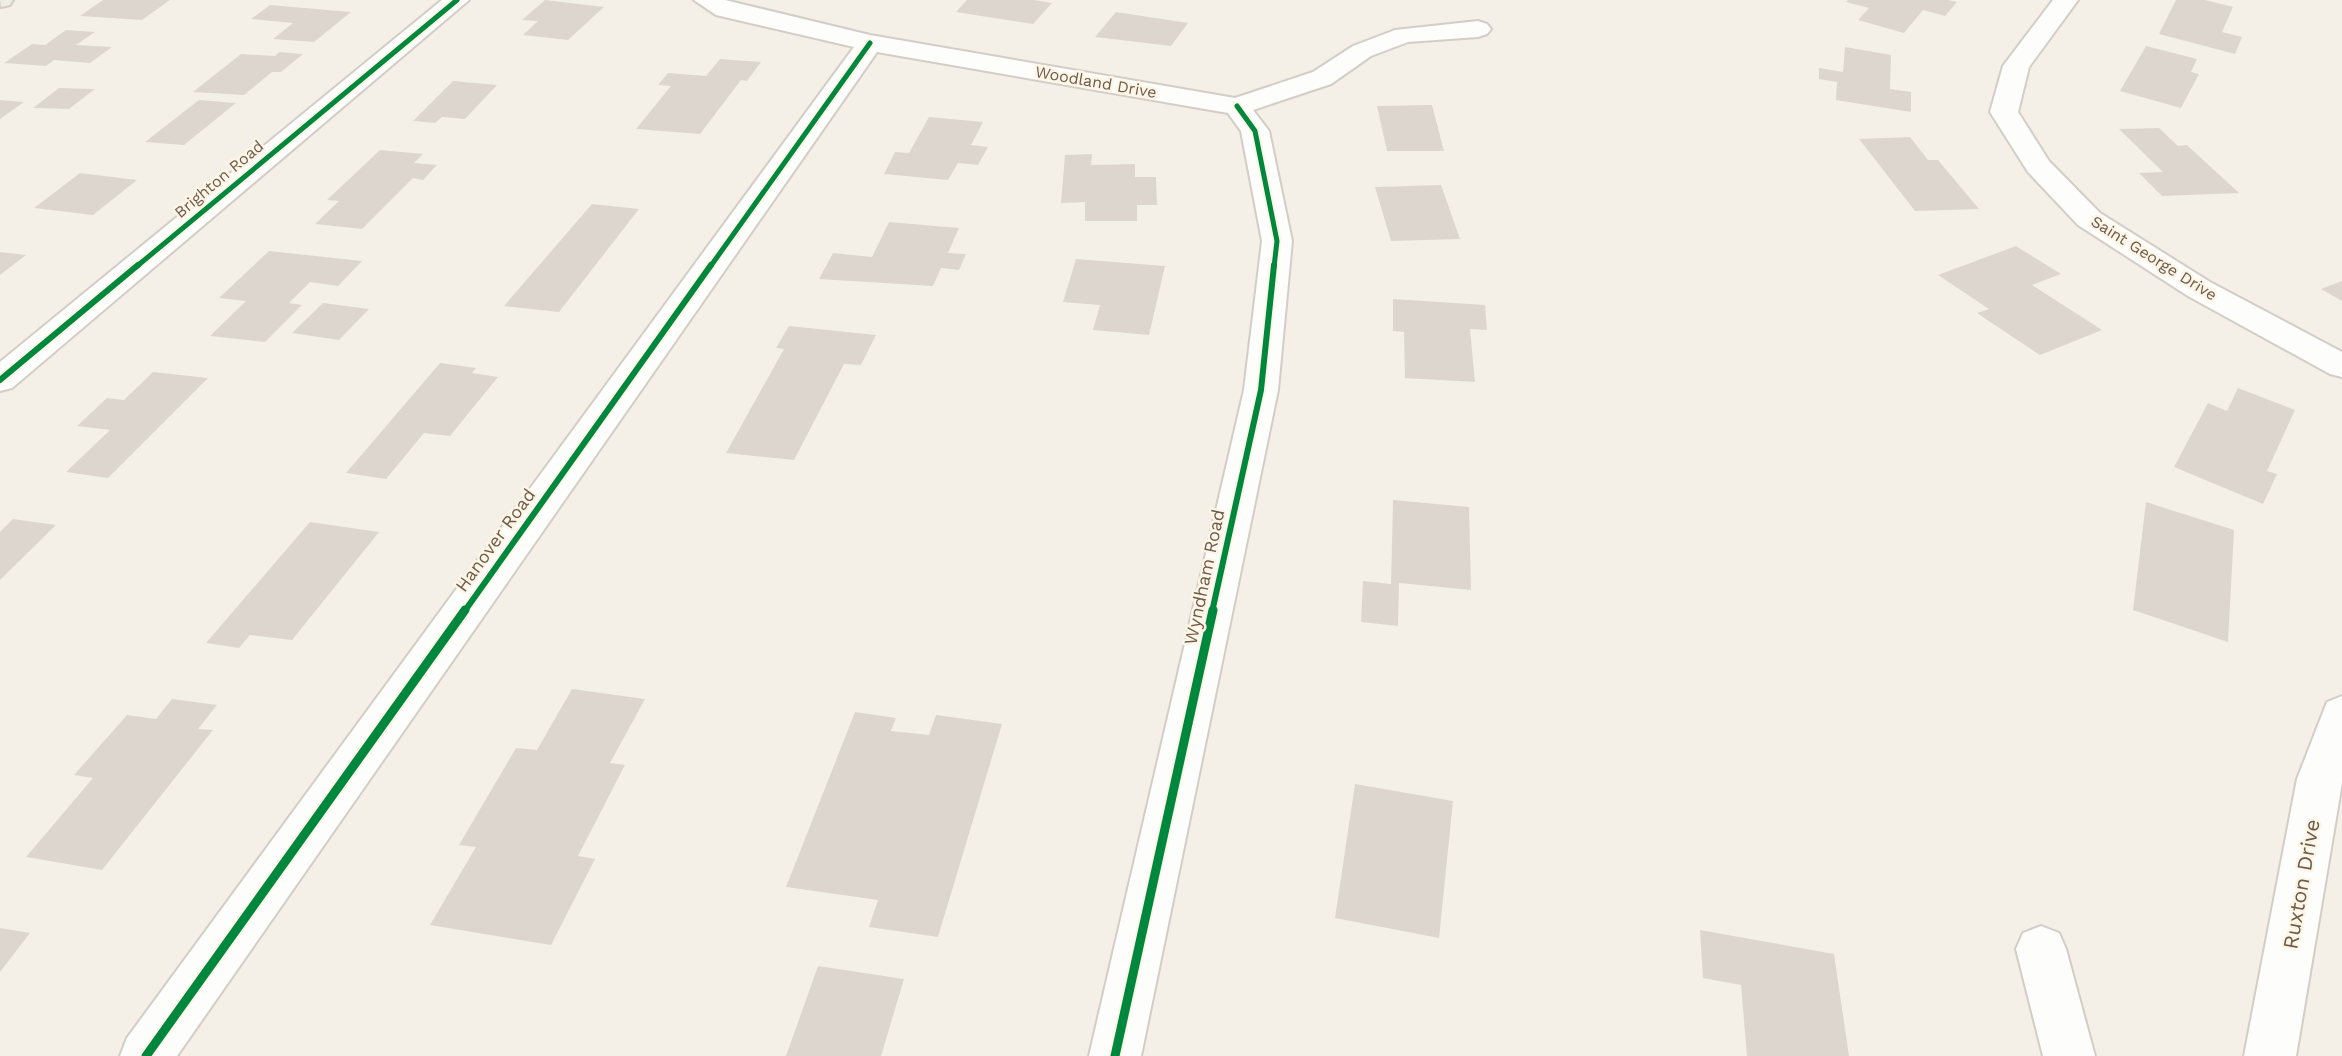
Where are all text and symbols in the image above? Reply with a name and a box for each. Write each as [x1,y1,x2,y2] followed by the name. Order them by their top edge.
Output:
[1034,62,1158,102] street label: Woodland Drive
[171,136,267,222] street label: Brighton Road
[2088,212,2220,304] street label: Saint George Drive
[451,484,539,596] street label: Hanover Road
[1179,508,1229,646] street label: Wyndham Road
[2277,817,2325,951] street label: Ruxton Drive

